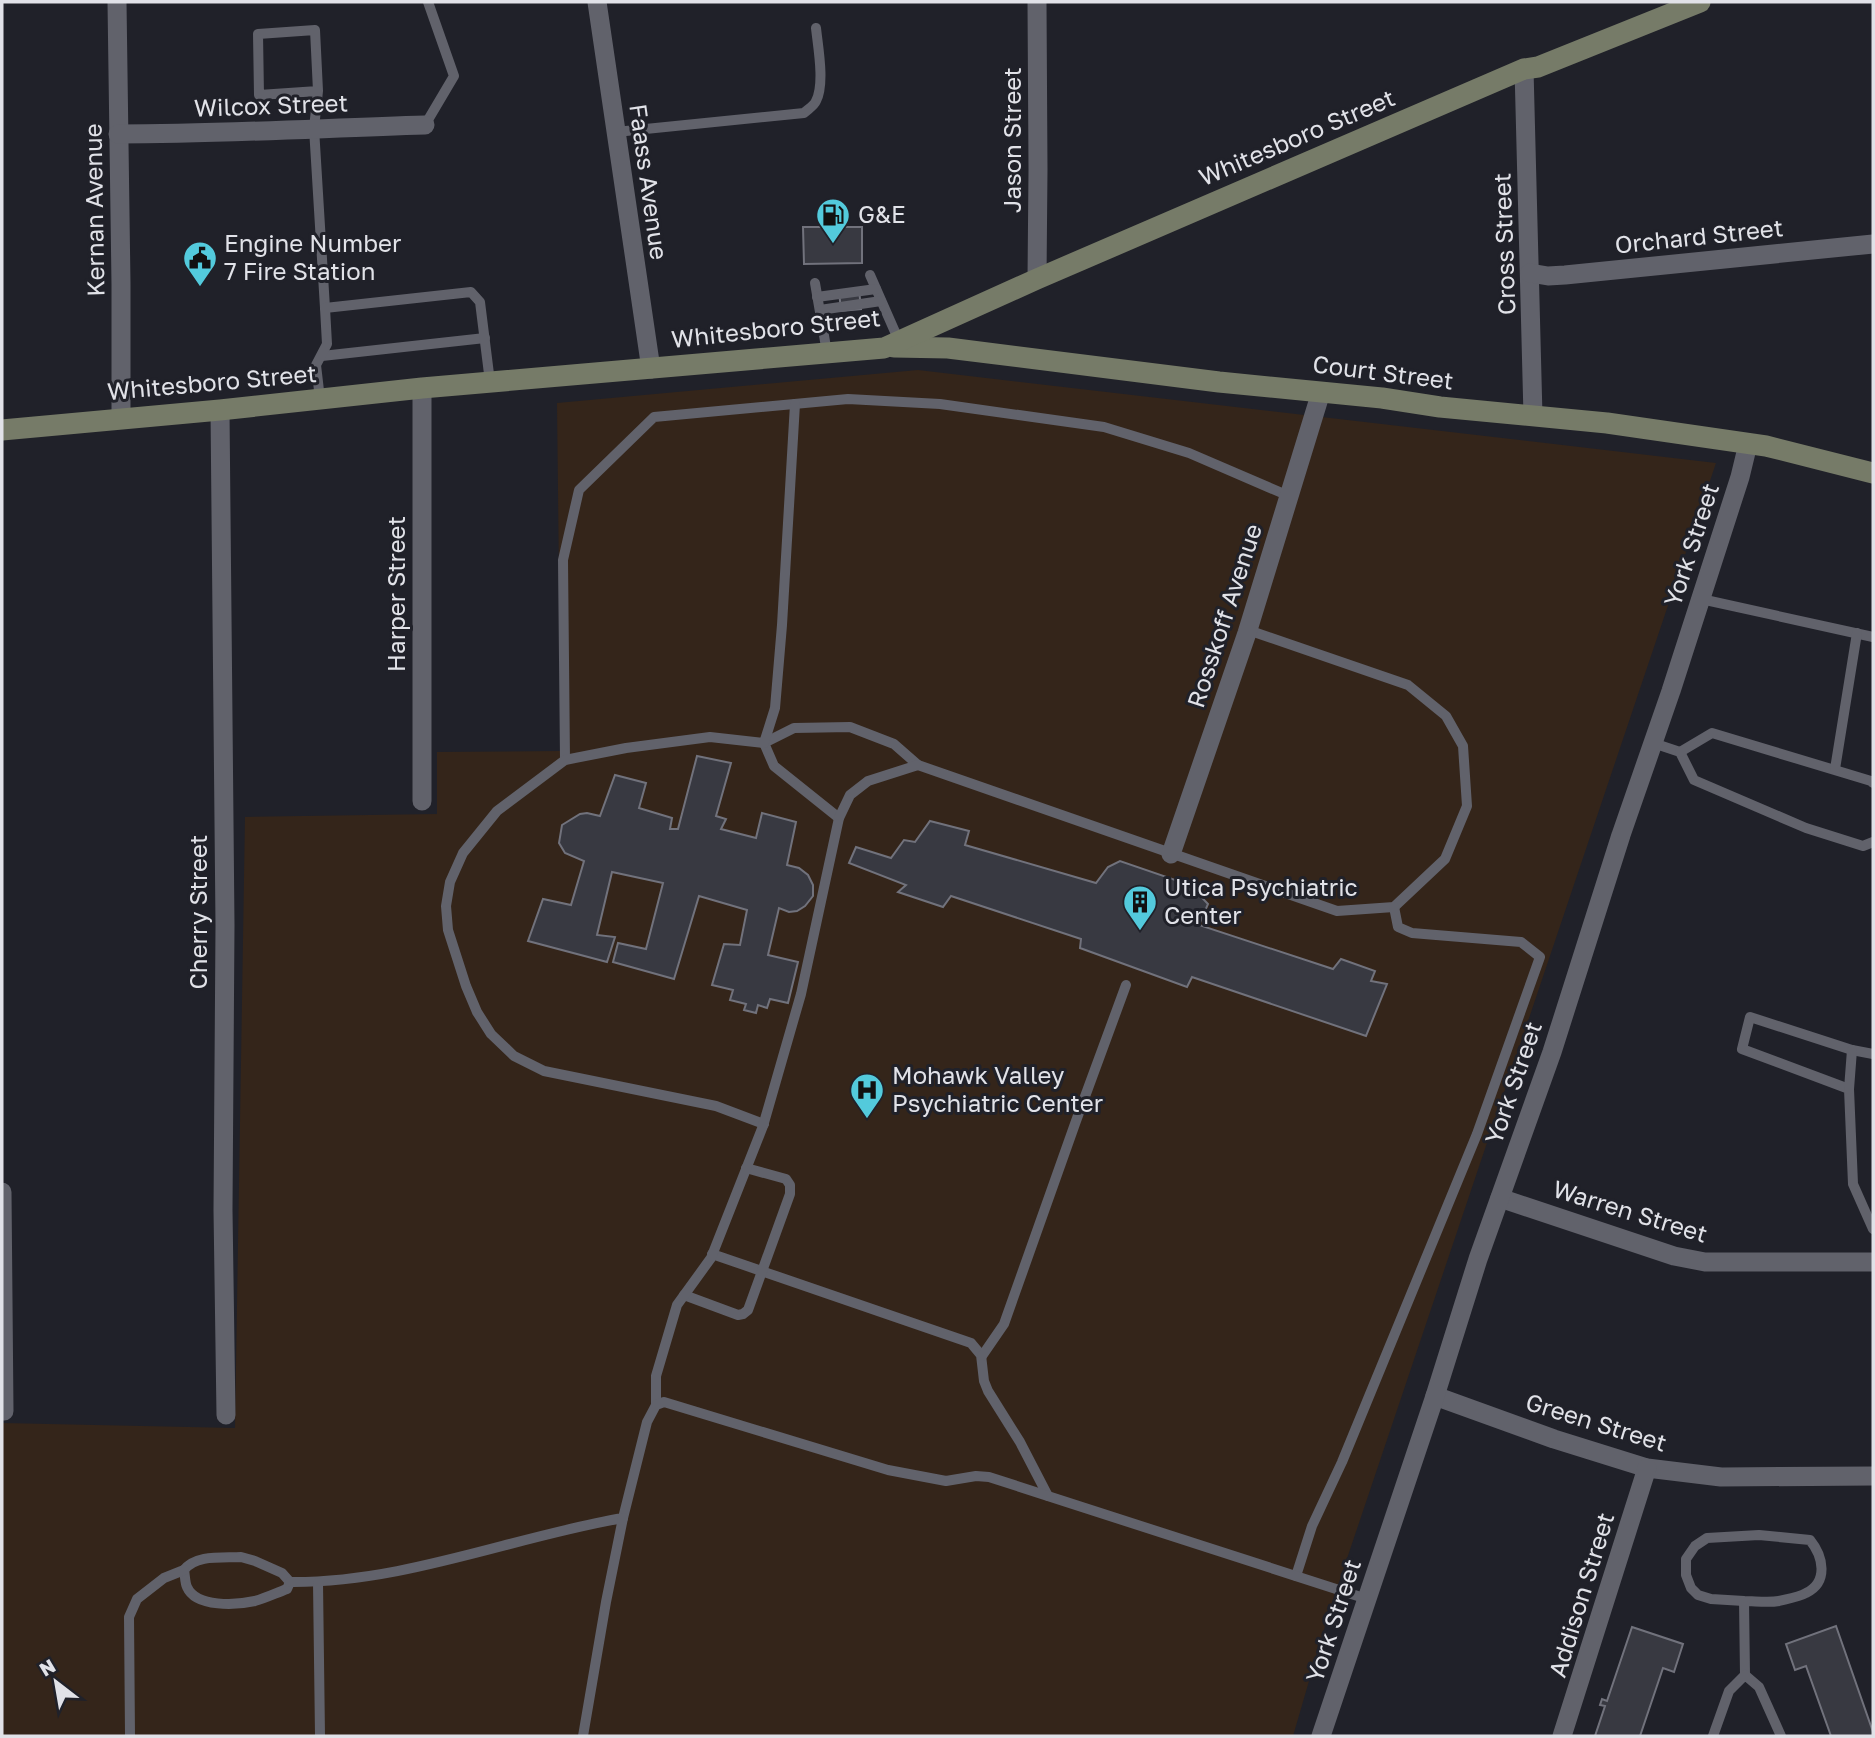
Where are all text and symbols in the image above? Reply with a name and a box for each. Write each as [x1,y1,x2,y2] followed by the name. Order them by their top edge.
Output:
[997,67,1026,213] street label: Jason Street
[1194,82,1399,191] street label: Whitesboro Street
[193,87,348,122] street label: Wilcox Street
[624,102,675,262] street label: Faass Avenue
[77,123,110,297] street label: Kernan Avenue
[1487,172,1520,316] street label: Cross Street
[814,196,852,245] fuel station icon: G&E
[858,199,906,228] place label: G&E
[1613,212,1784,259] street label: Orchard Street
[224,228,401,285] place label: Engine Number 7 Fire Station
[181,239,219,288] public building icon: Engine Number 7 Fire Station
[670,302,882,353] street label: Whitesboro Street
[1311,348,1455,395] street label: Court Street
[106,358,318,405] street label: Whitesboro Street
[1657,479,1724,610] street label: York Street
[381,516,410,672] street label: Harper Street
[1180,520,1267,711] street label: Rosskoff Avenue
[183,835,212,989] street label: Cherry Street
[1164,872,1358,929] place label: Utica Psychiatric Center
[1121,883,1159,932] building icon: Utica Psychiatric Center
[1478,1017,1547,1148] street label: York Street
[892,1060,1103,1117] place label: Mohawk Valley Psychiatric Center
[848,1071,886,1120] hospital icon: Mohawk Valley Psychiatric Center
[1550,1173,1711,1248] street label: Warren Street
[1523,1386,1670,1457] street label: Green Street
[1542,1509,1619,1680] street label: Addison Street
[1299,1555,1366,1686] street label: York Street
[21,1647,91,1717] north arrow
[35,1653,59,1681] text: N

